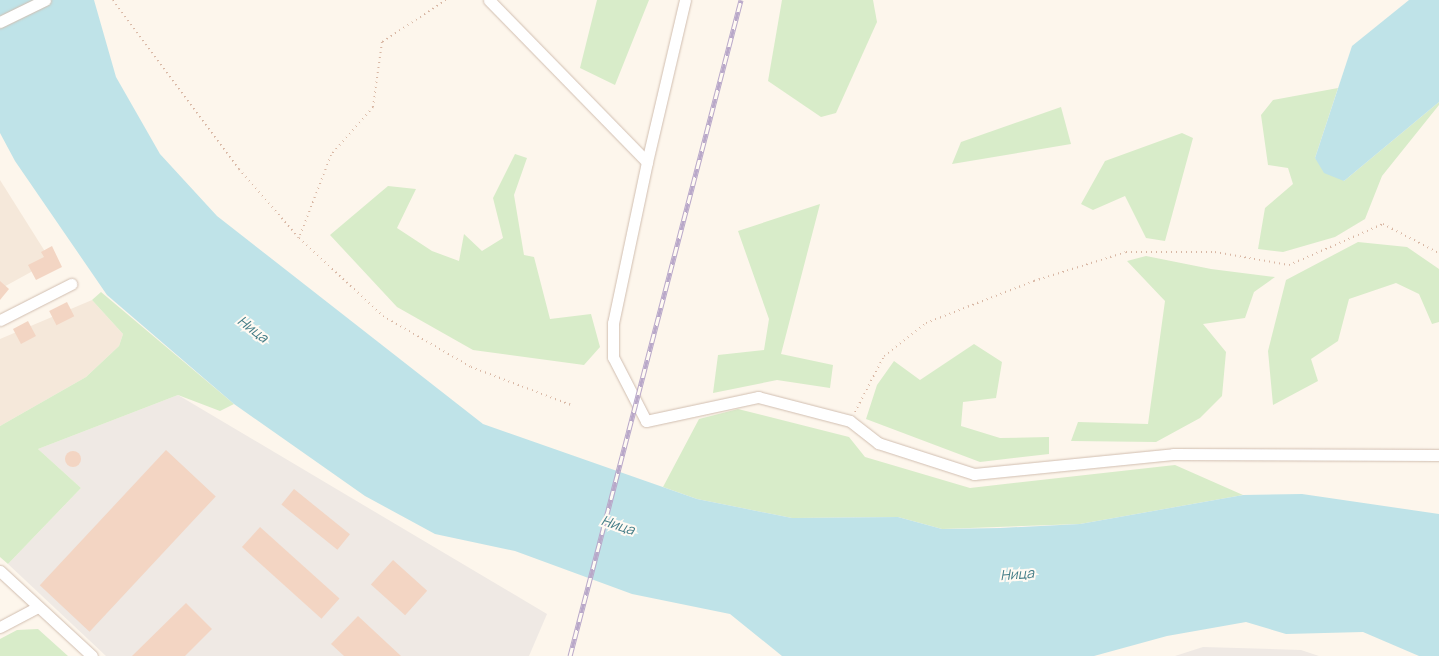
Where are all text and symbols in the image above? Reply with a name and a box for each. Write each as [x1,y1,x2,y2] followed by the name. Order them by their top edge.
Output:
[234,312,272,346] water label: Ница
[599,512,637,538] water label: Ница
[999,564,1035,584] water label: Ница

